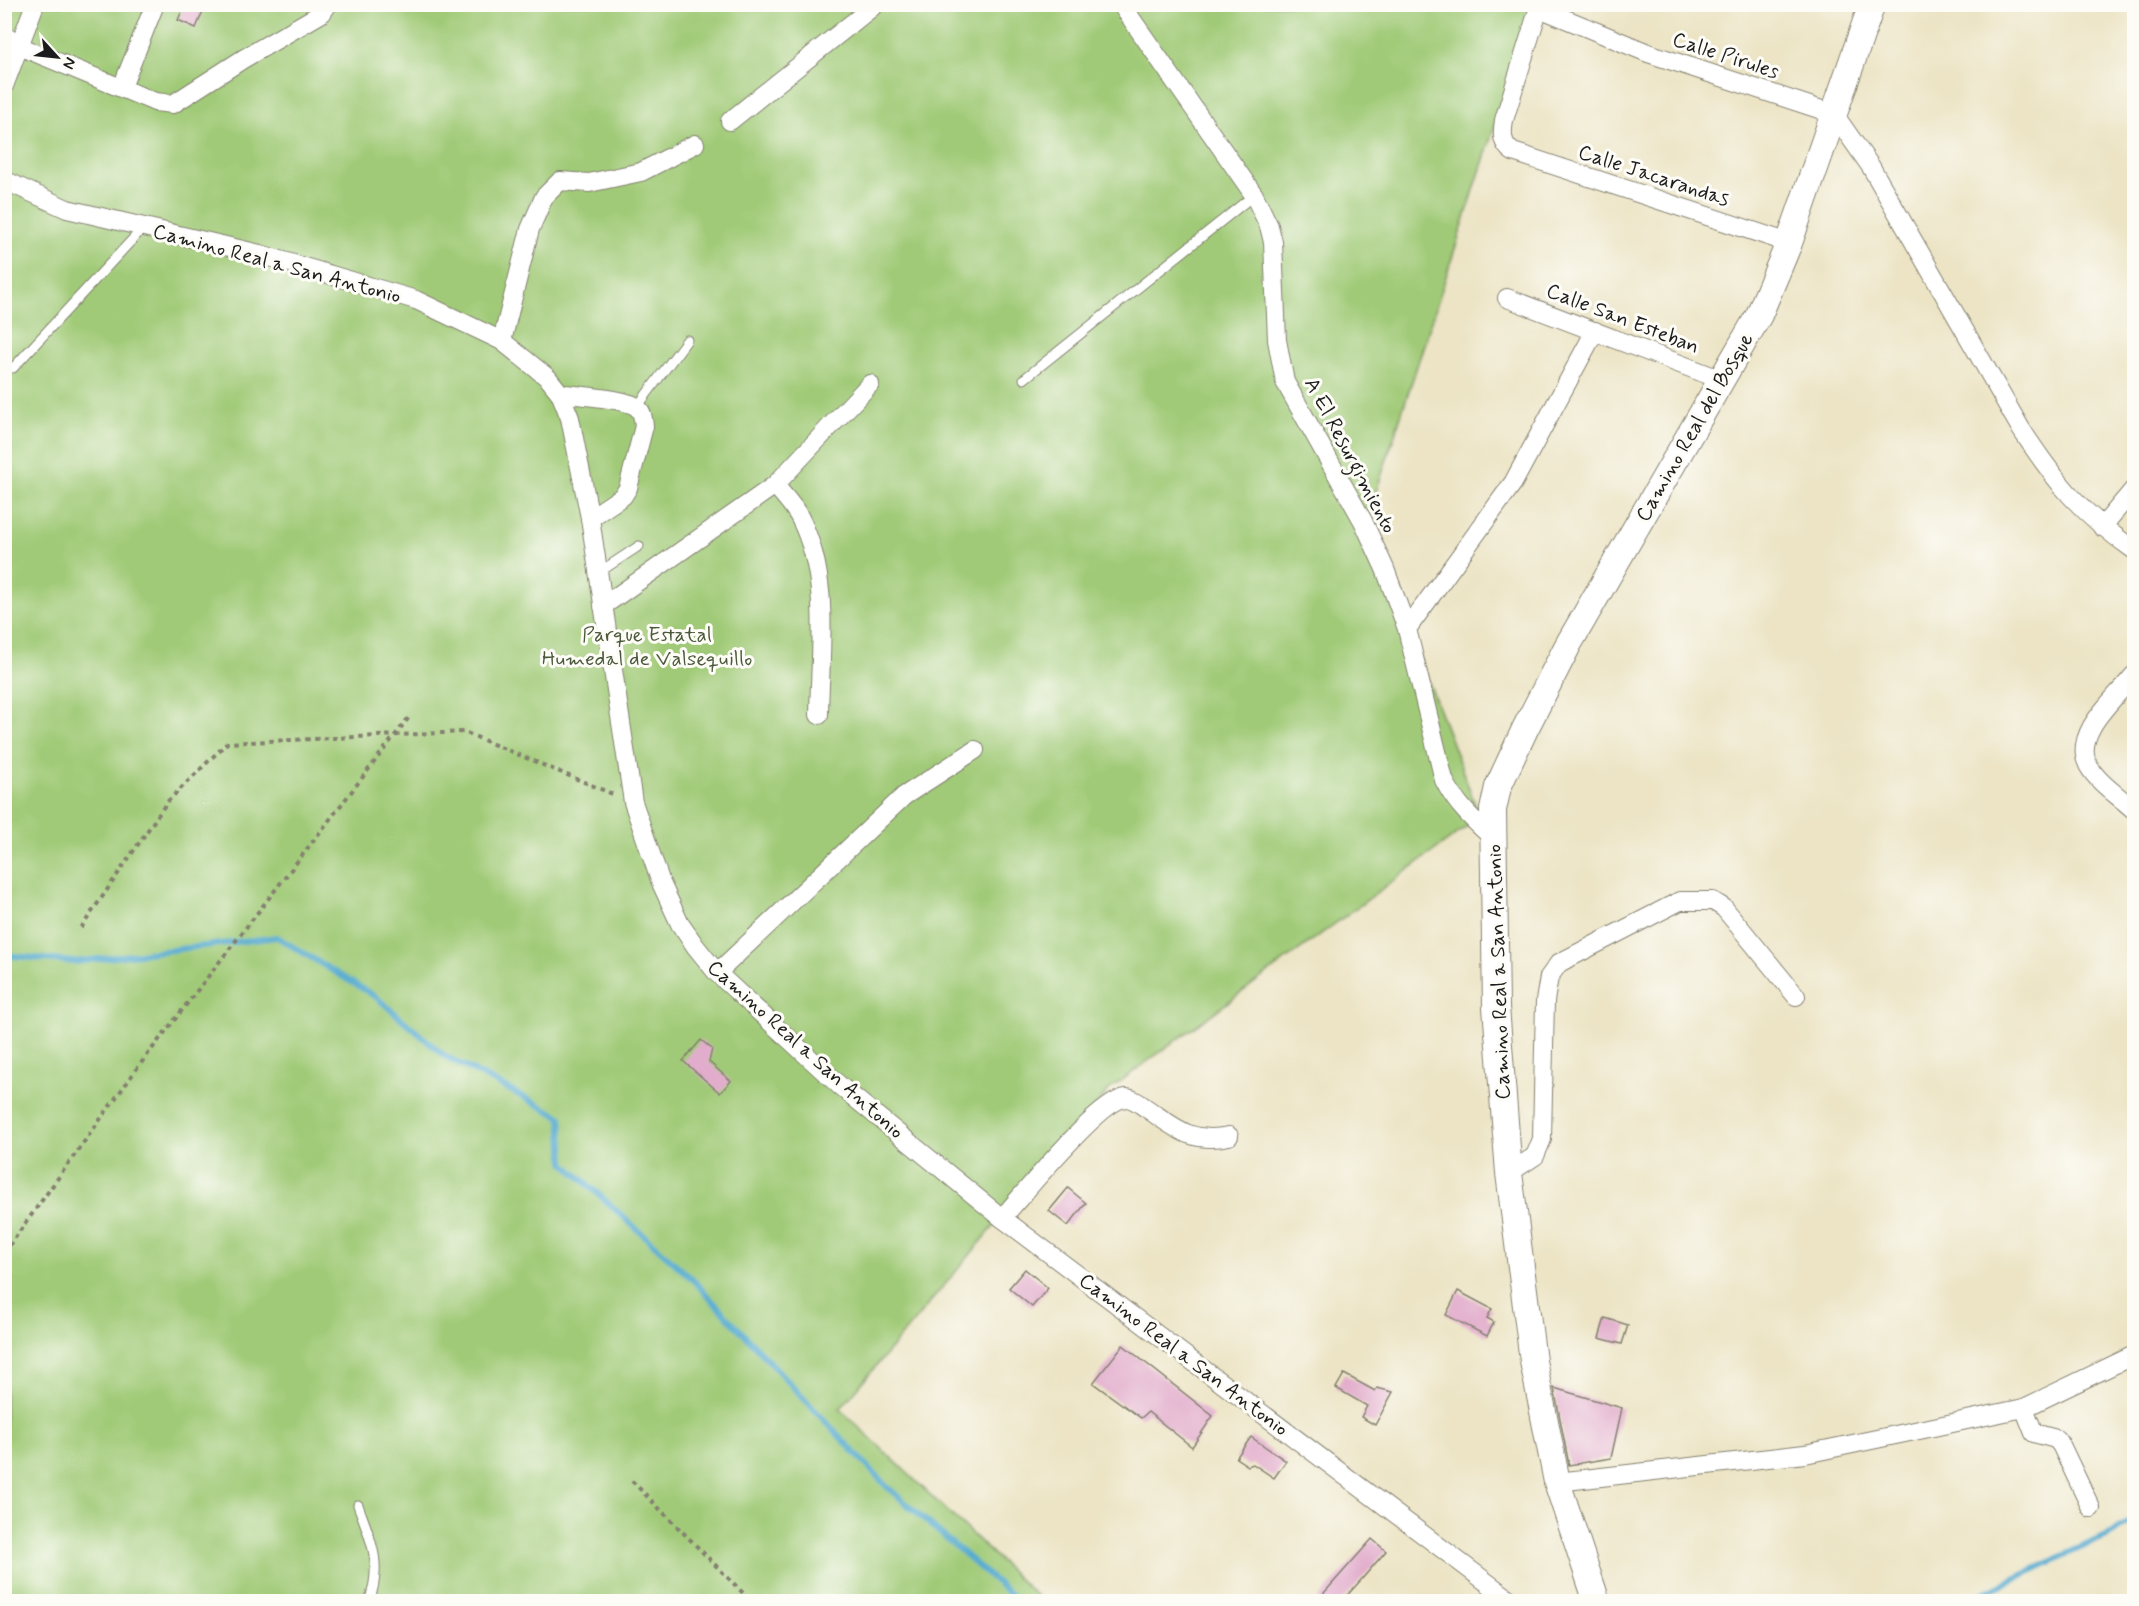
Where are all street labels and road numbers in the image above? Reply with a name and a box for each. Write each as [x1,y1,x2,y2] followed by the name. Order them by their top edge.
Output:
[1669,26,1783,86] street label: Calle Pirules
[1575,138,1733,214] street label: Calle Jacarandas
[150,217,404,311] street label: Camino Real a San Antonio
[1542,277,1703,361] street label: Calle San Esteban
[1629,328,1760,527] street label: Camino Real del Bosque
[1295,373,1403,539] street label: A El Resurgimiento
[1481,844,1517,1100] street label: Camino Real a San Antonio
[701,954,910,1146] street label: Camino Real a San Antonio
[1073,1267,1294,1443] street label: Camino Real a San Antonio

